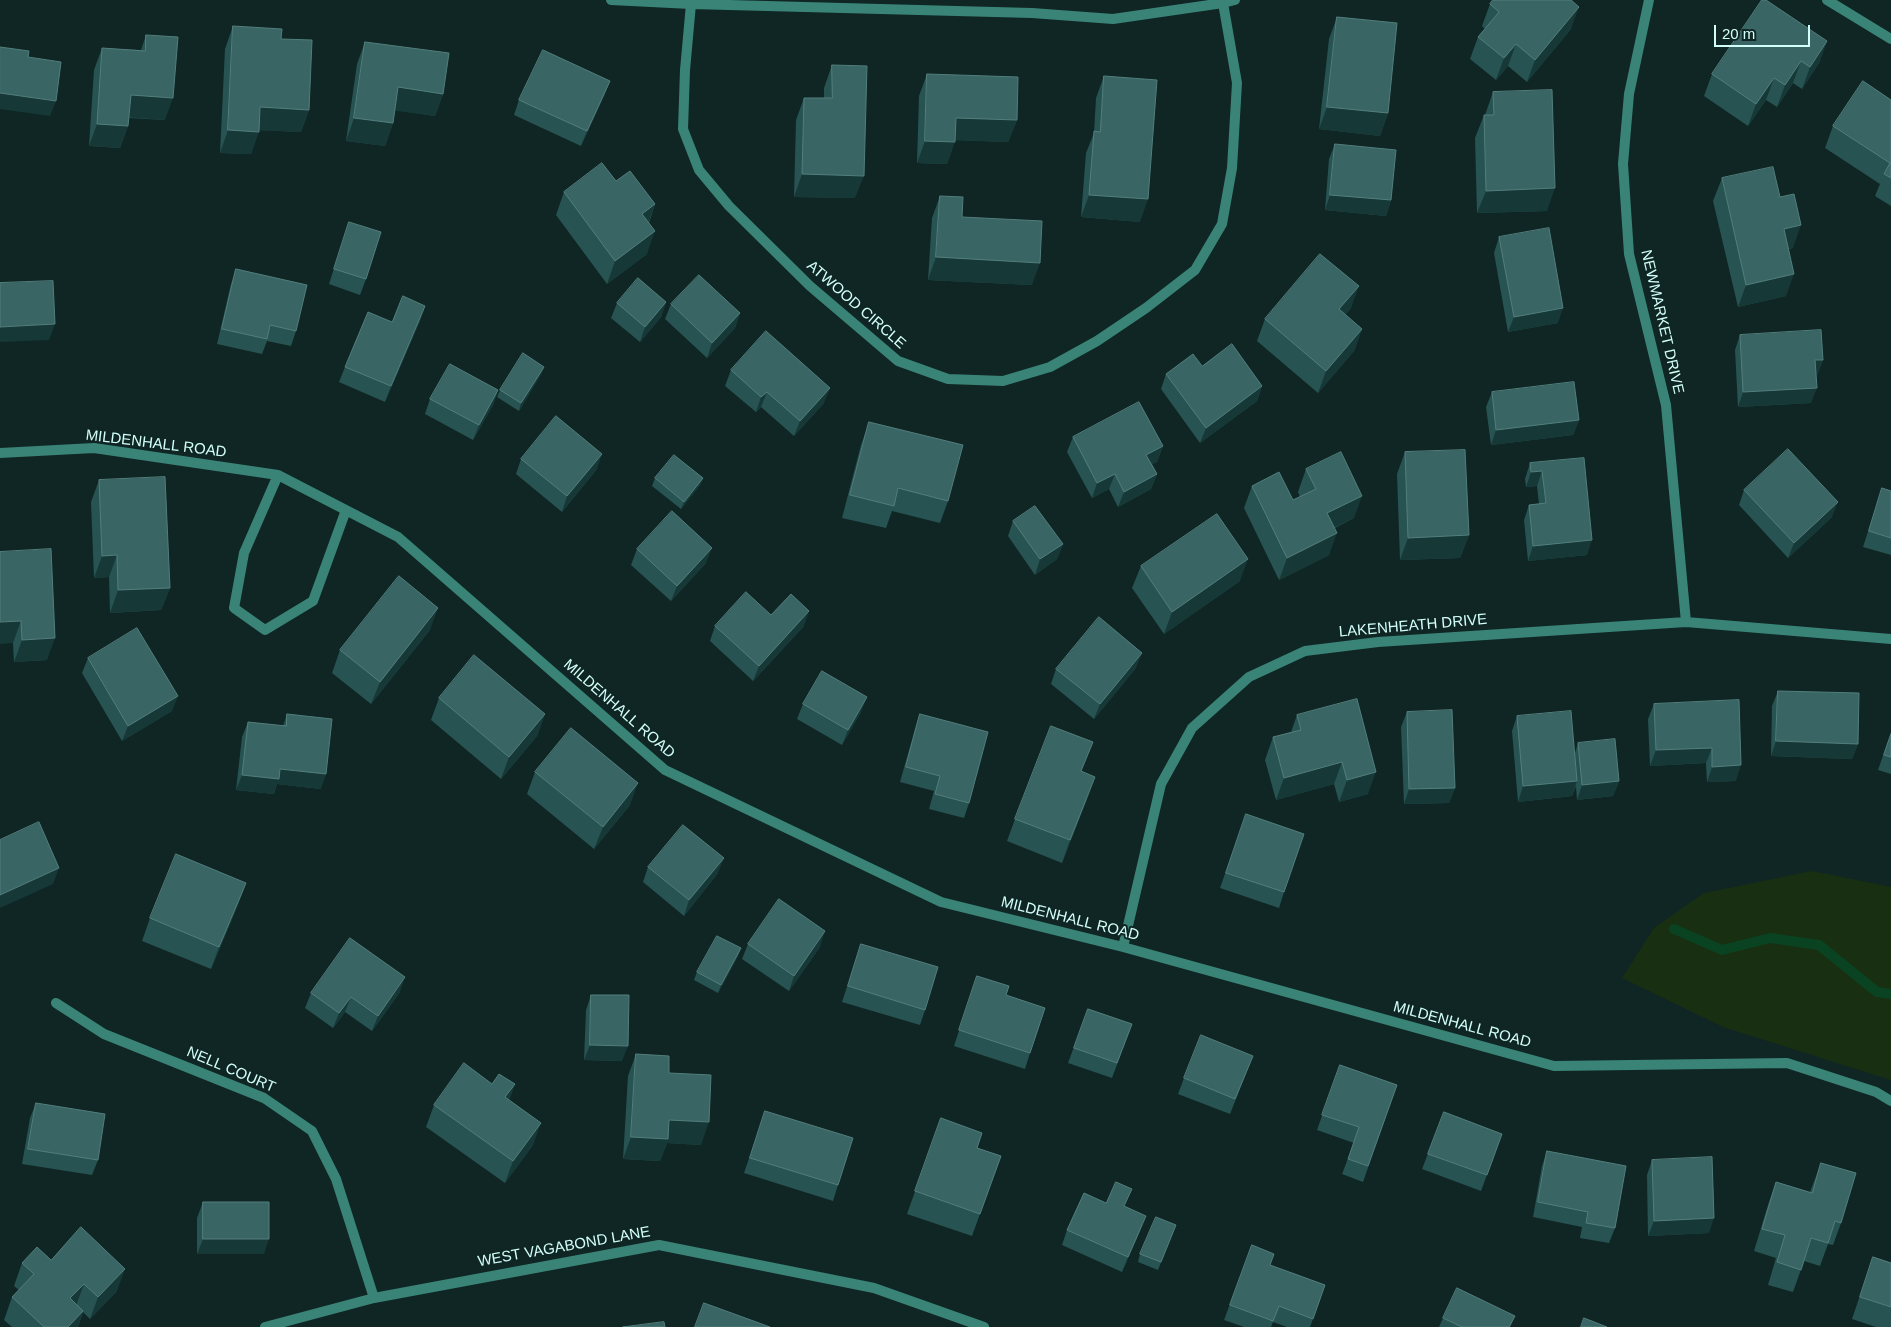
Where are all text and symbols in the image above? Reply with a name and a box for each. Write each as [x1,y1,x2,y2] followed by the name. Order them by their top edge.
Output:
[1716,15,1812,47] scale bar
[1722,25,1755,42] text: 20 m
[1637,248,1687,396] street label: NEWMARKET DRIVE
[803,257,909,353] street label: ATWOOD CIRCLE
[85,426,227,462] street label: MILDENHALL ROAD
[1338,611,1488,641] street label: LAKENHEATH DRIVE
[560,656,678,762] street label: MILDENHALL ROAD
[999,893,1141,945] street label: MILDENHALL ROAD
[1391,998,1533,1052] street label: MILDENHALL ROAD
[184,1043,278,1097] street label: NELL COURT
[476,1223,652,1271] street label: WEST VAGABOND LANE

